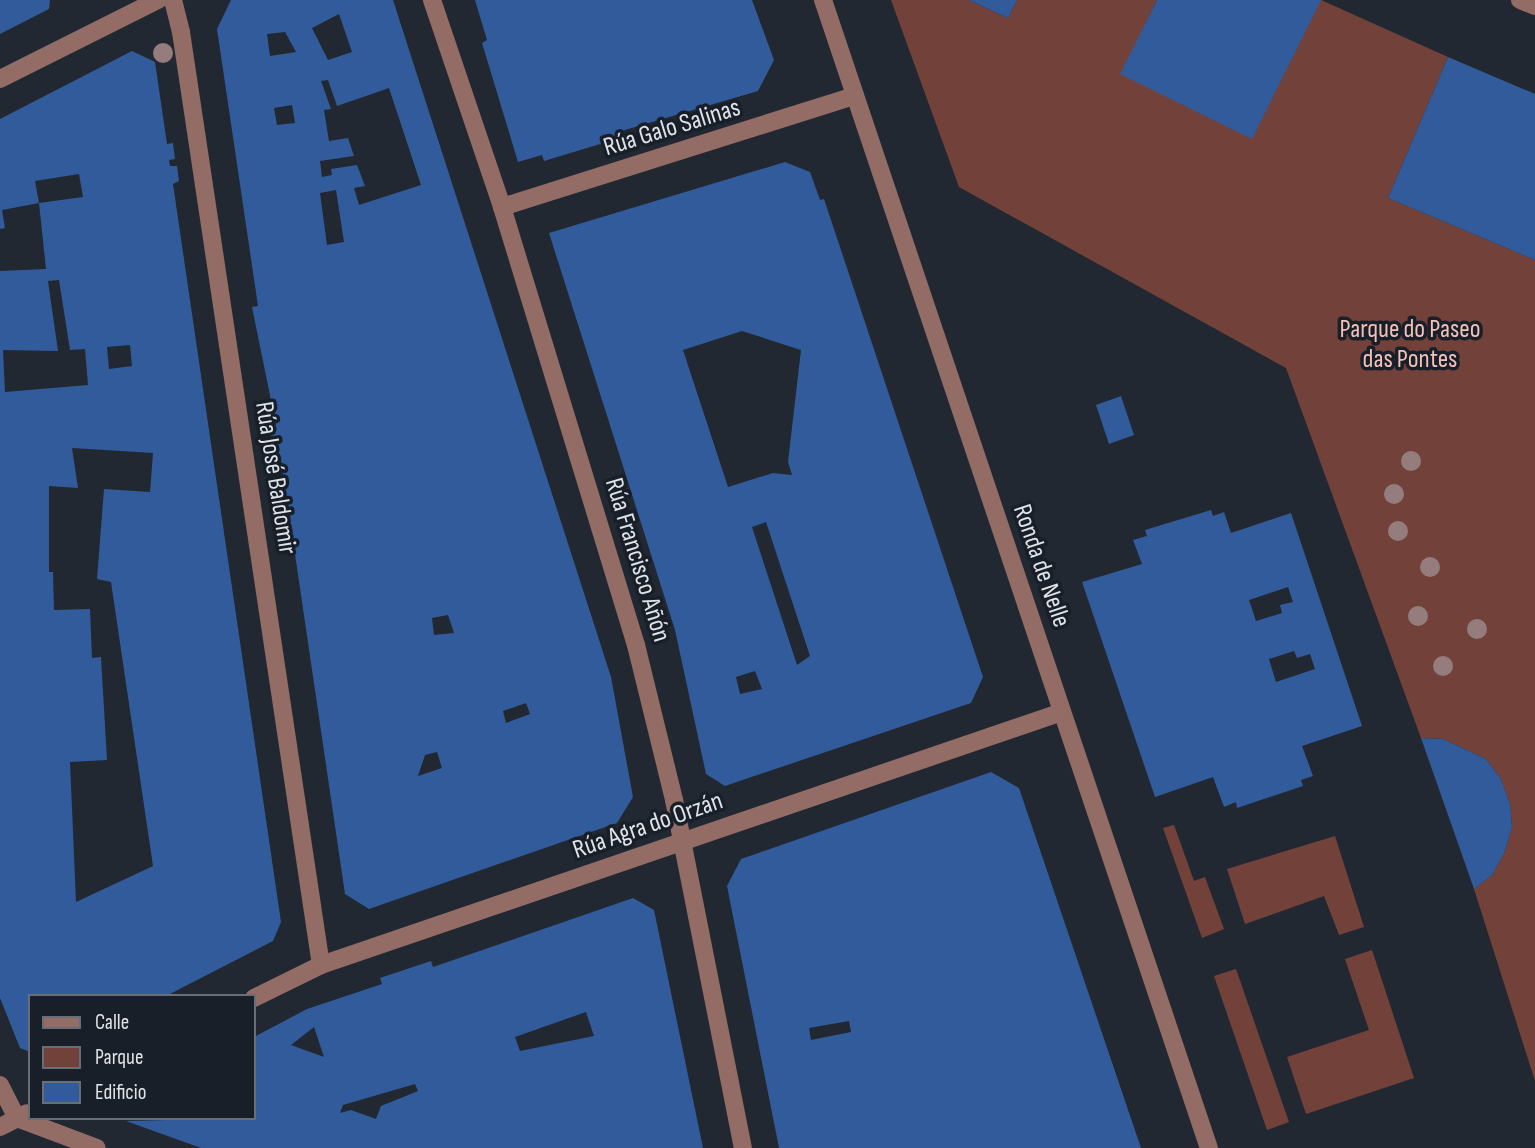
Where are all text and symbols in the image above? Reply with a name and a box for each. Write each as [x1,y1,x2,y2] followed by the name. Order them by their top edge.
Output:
[600,92,744,164] street label: Rúa Galo Salinas
[1340,314,1480,376] park label: Parque do Paseo das Pontes
[248,399,302,557] street label: Rúa José Baldomir
[597,474,677,646] street label: Rúa Francisco Añón
[1005,500,1077,632] street label: Ronda de Nelle
[569,786,727,866] street label: Rúa Agra do Orzán
[28,994,256,1120] legend
[95,1010,129,1035] text: Calle
[95,1045,143,1070] text: Parque
[95,1080,146,1105] text: Edificio

